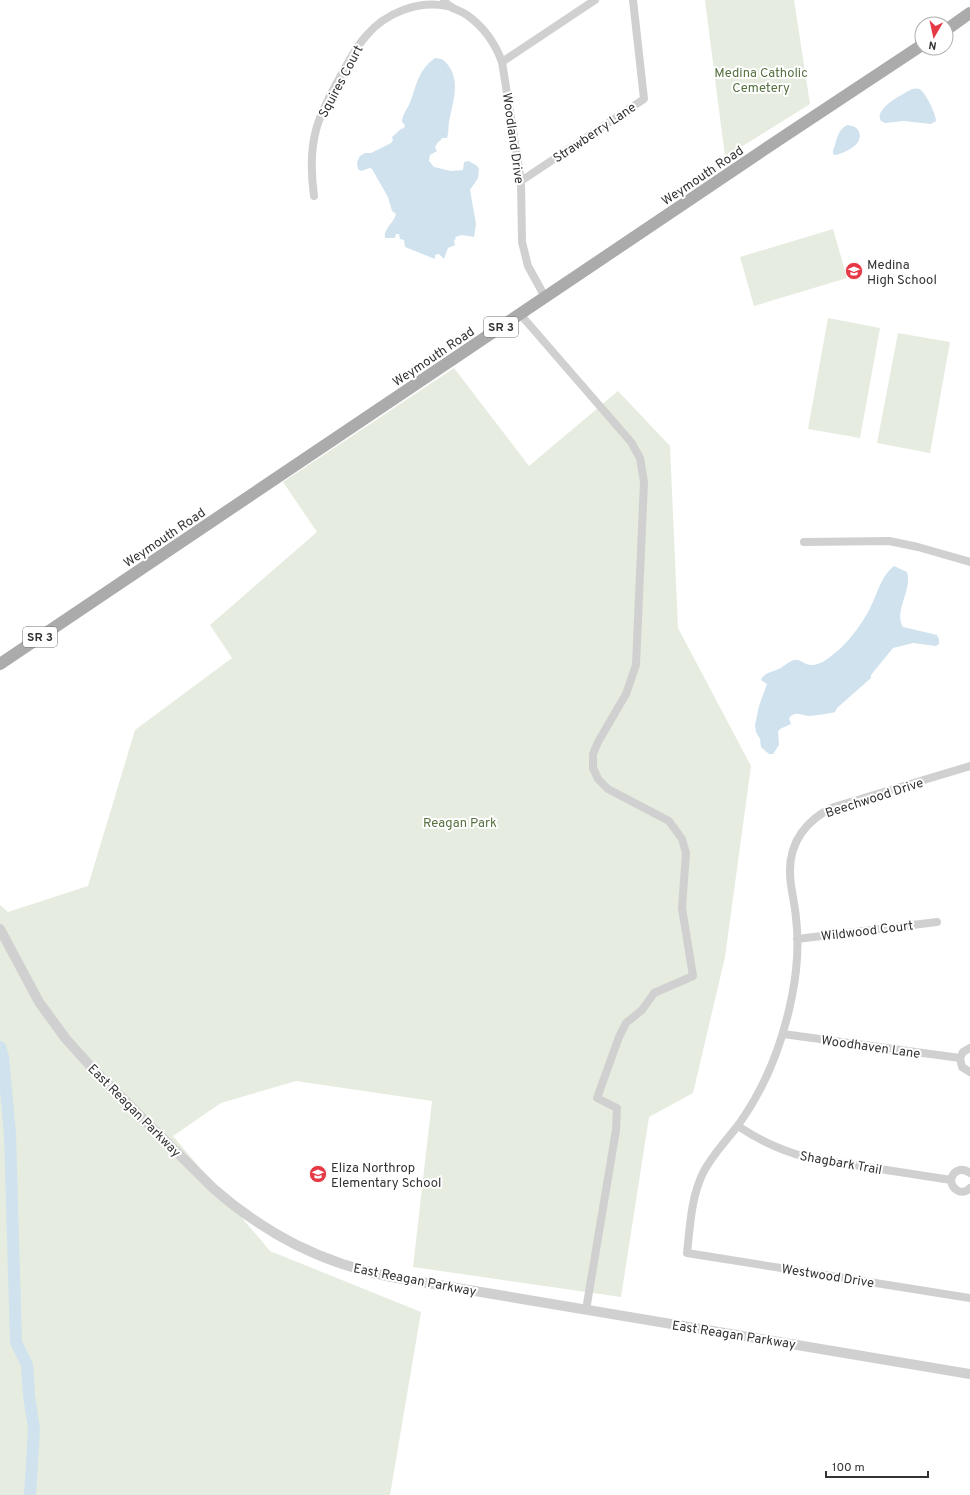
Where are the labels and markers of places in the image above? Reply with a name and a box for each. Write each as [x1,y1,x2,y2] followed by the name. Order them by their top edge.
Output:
[867,258,937,289] place label: Medina High School
[844,261,864,281] school or university icon: Medina High School
[331,1161,441,1192] place label: Eliza Northrop Elementary School
[308,1164,328,1184] school or university icon: Eliza Northrop Elementary School

